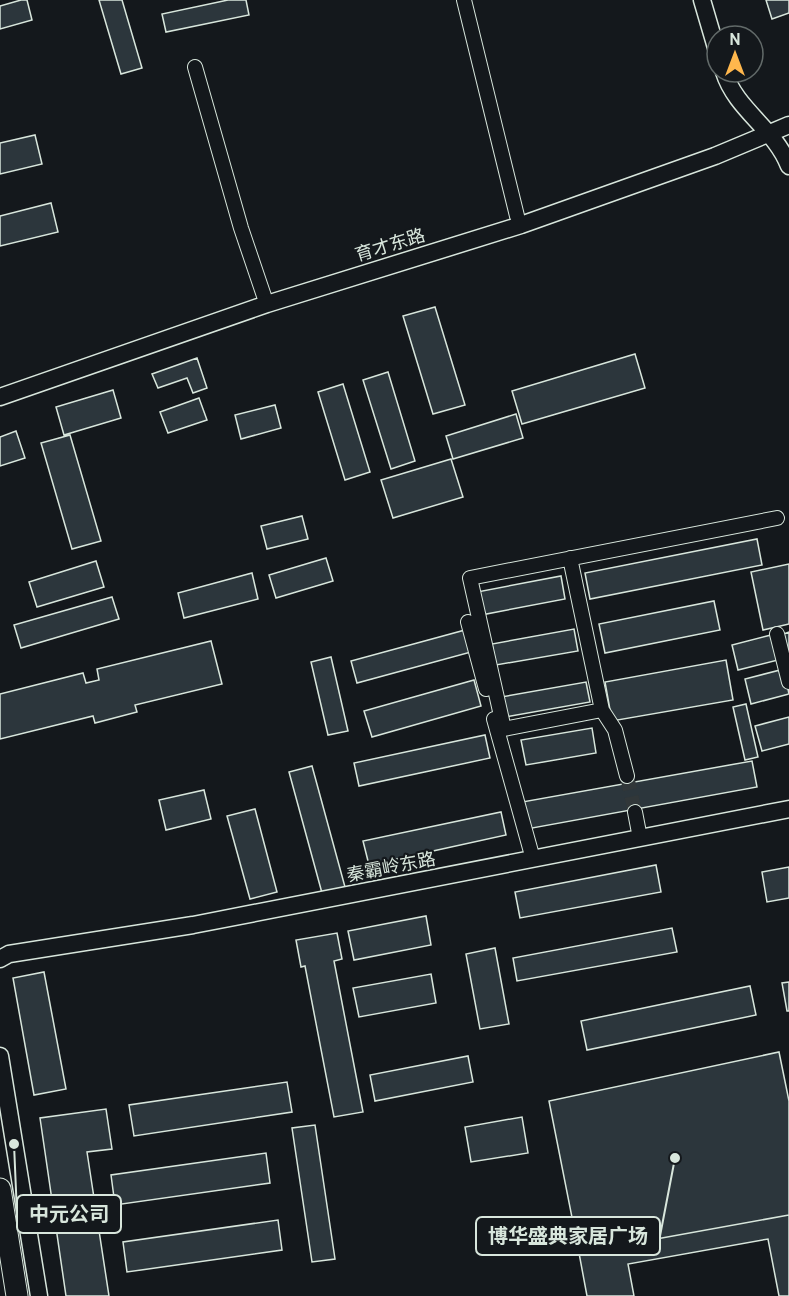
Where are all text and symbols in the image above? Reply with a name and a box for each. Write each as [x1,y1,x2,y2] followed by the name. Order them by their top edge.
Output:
[705,24,765,84] north arrow
[729,31,741,51] text: N
[353,225,428,268] street label: 育才东路
[345,849,438,888] street label: 秦霸岭东路
[17,1195,121,1233] callout: 中元公司
[29,1203,109,1229] text: 中元公司
[476,1217,660,1255] callout: 博华盛典家居广场
[488,1225,648,1251] text: 博华盛典家居广场

